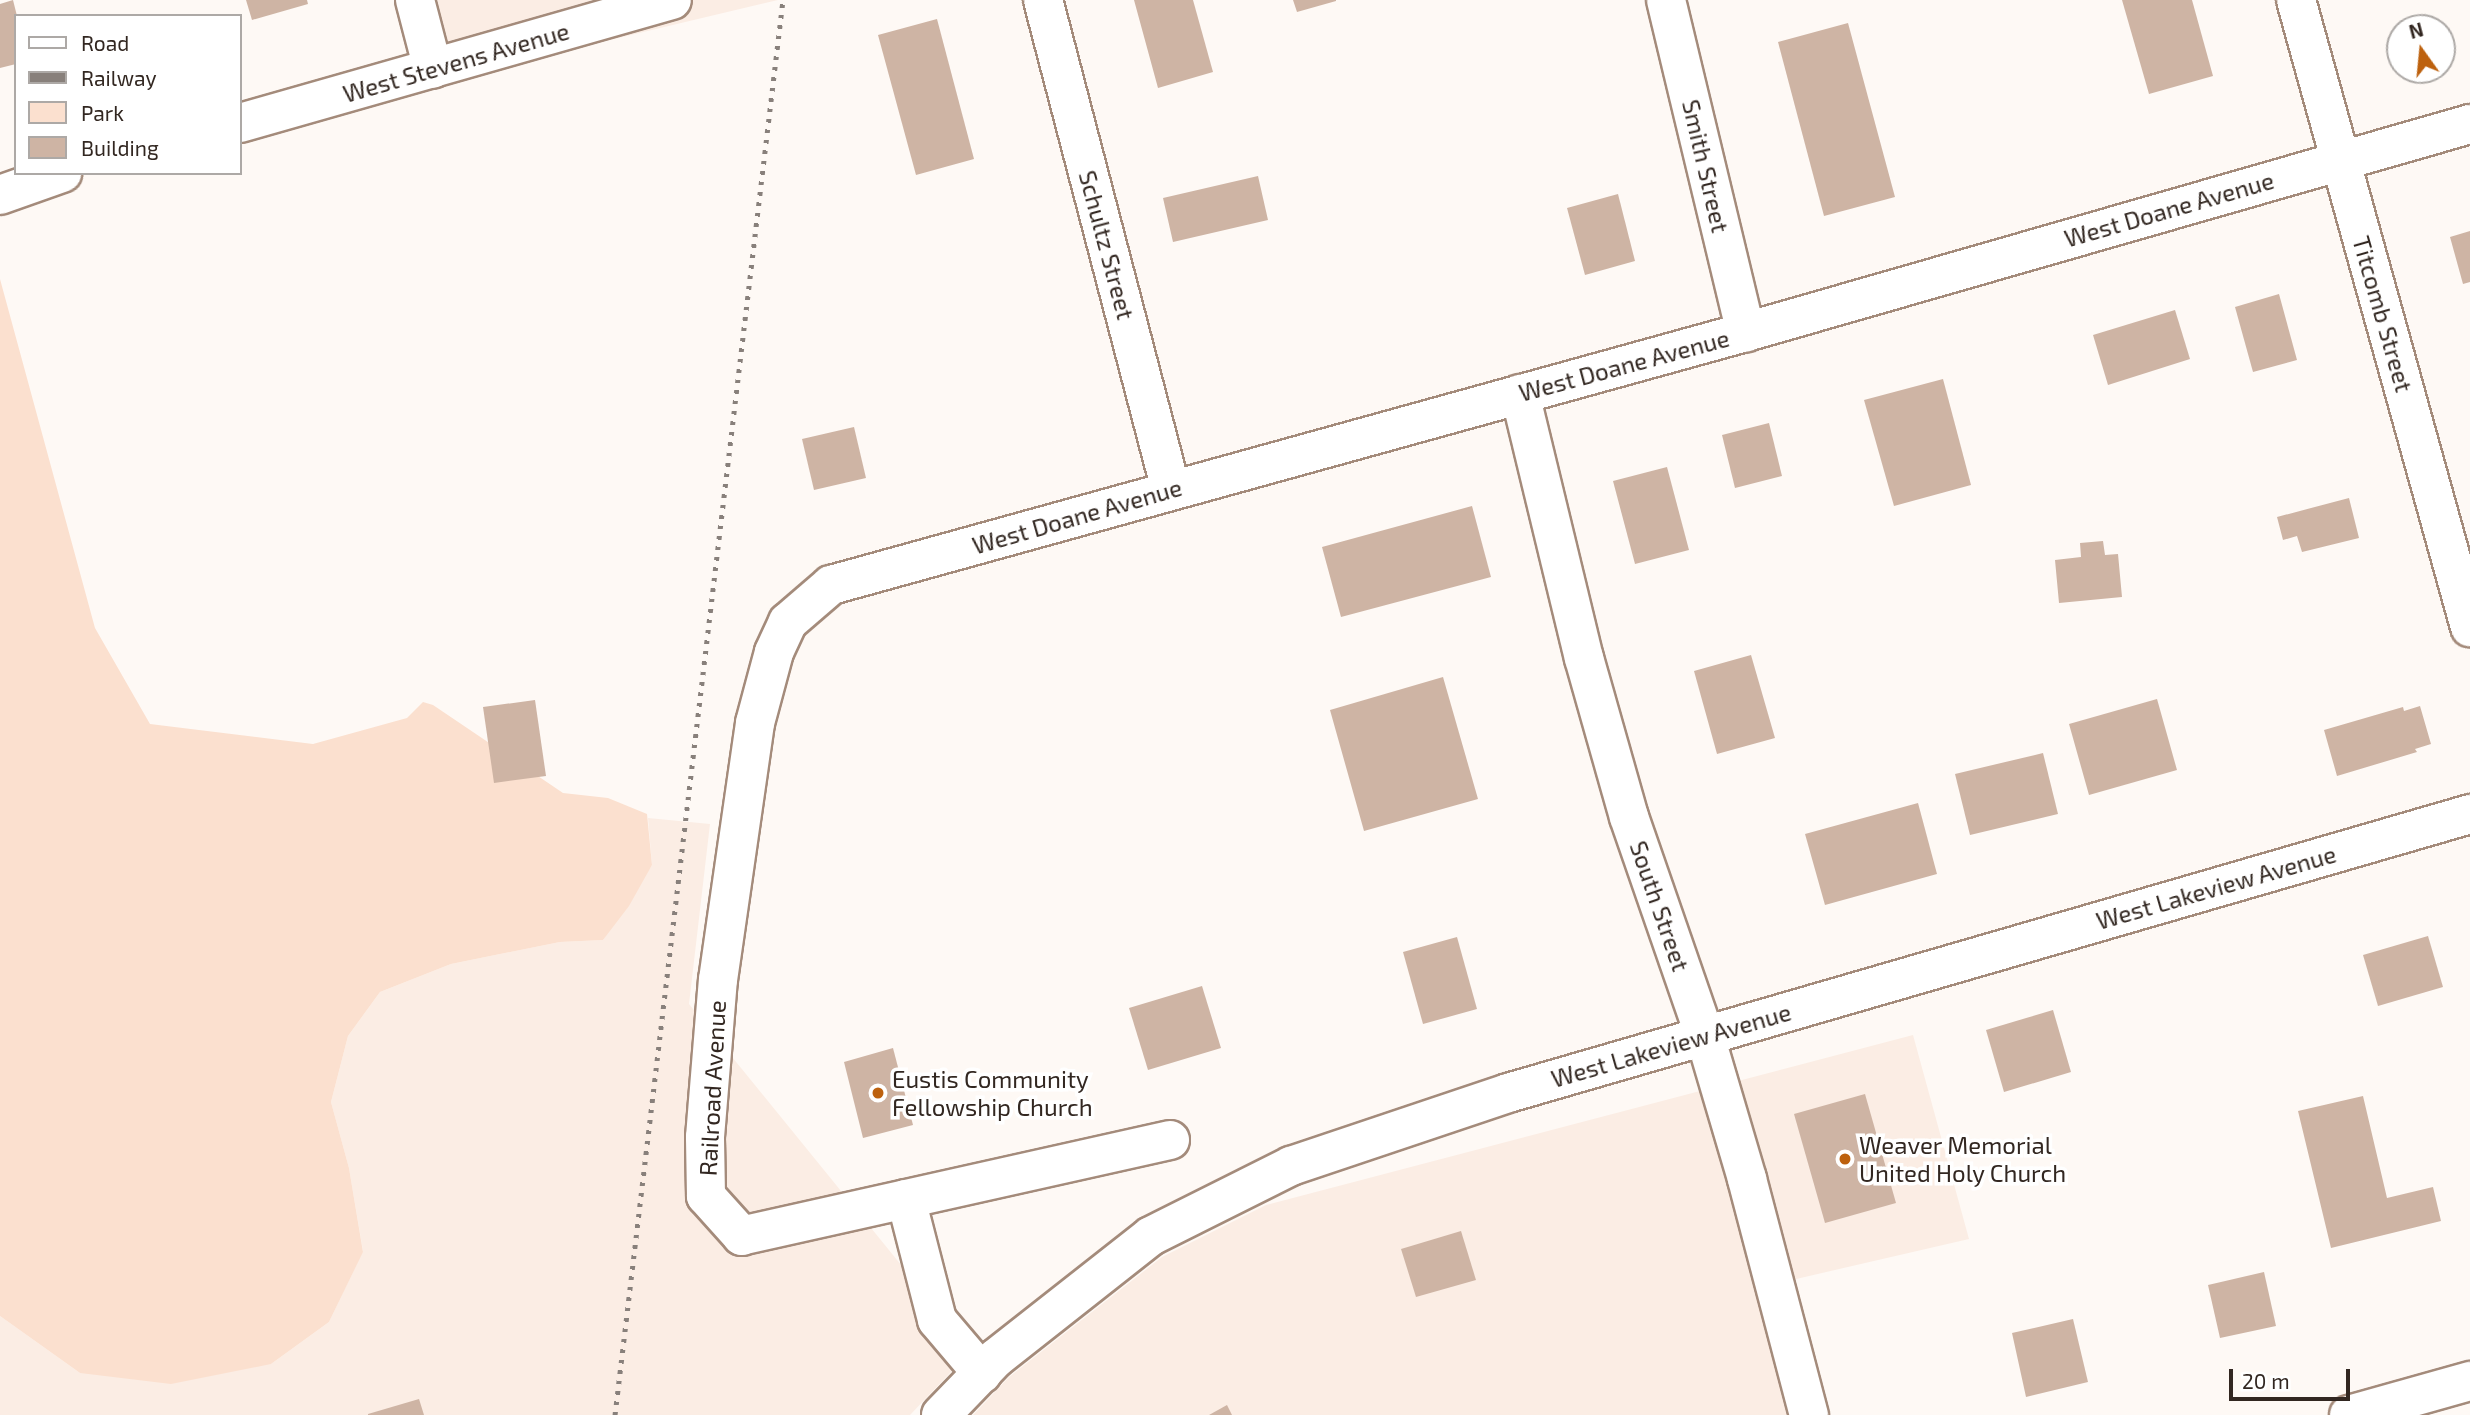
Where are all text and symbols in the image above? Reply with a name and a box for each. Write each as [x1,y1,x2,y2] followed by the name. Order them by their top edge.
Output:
[14,14,242,175] legend
[2386,14,2456,84] north arrow
[339,16,573,108] street label: West Stevens Avenue
[2406,17,2426,43] text: N
[81,30,129,55] text: Road
[81,65,157,90] text: Railway
[1677,97,1735,235] street label: Smith Street
[81,100,124,125] text: Park
[81,135,159,160] text: Building
[2061,165,2277,253] street label: West Doane Avenue
[1073,167,1141,323] street label: Schultz Street
[2347,233,2419,395] street label: Titcomb Street
[1515,323,1733,407] street label: West Doane Avenue
[969,472,1185,560] street label: West Doane Avenue
[1624,837,1696,975] street label: South Street
[2092,839,2340,935] street label: West Lakeview Avenue
[1547,997,1795,1093] street label: West Lakeview Avenue
[693,999,731,1177] street label: Railroad Avenue
[892,1065,1093,1121] place label: Eustis Community Fellowship Church
[870,1085,886,1101] marker: Eustis Community Fellowship Church
[1859,1131,2067,1187] place label: Weaver Memorial United Holy Church
[1837,1151,1853,1167] marker: Weaver Memorial United Holy Church
[2232,1356,2353,1400] scale bar
[2242,1368,2290,1393] text: 20 m

